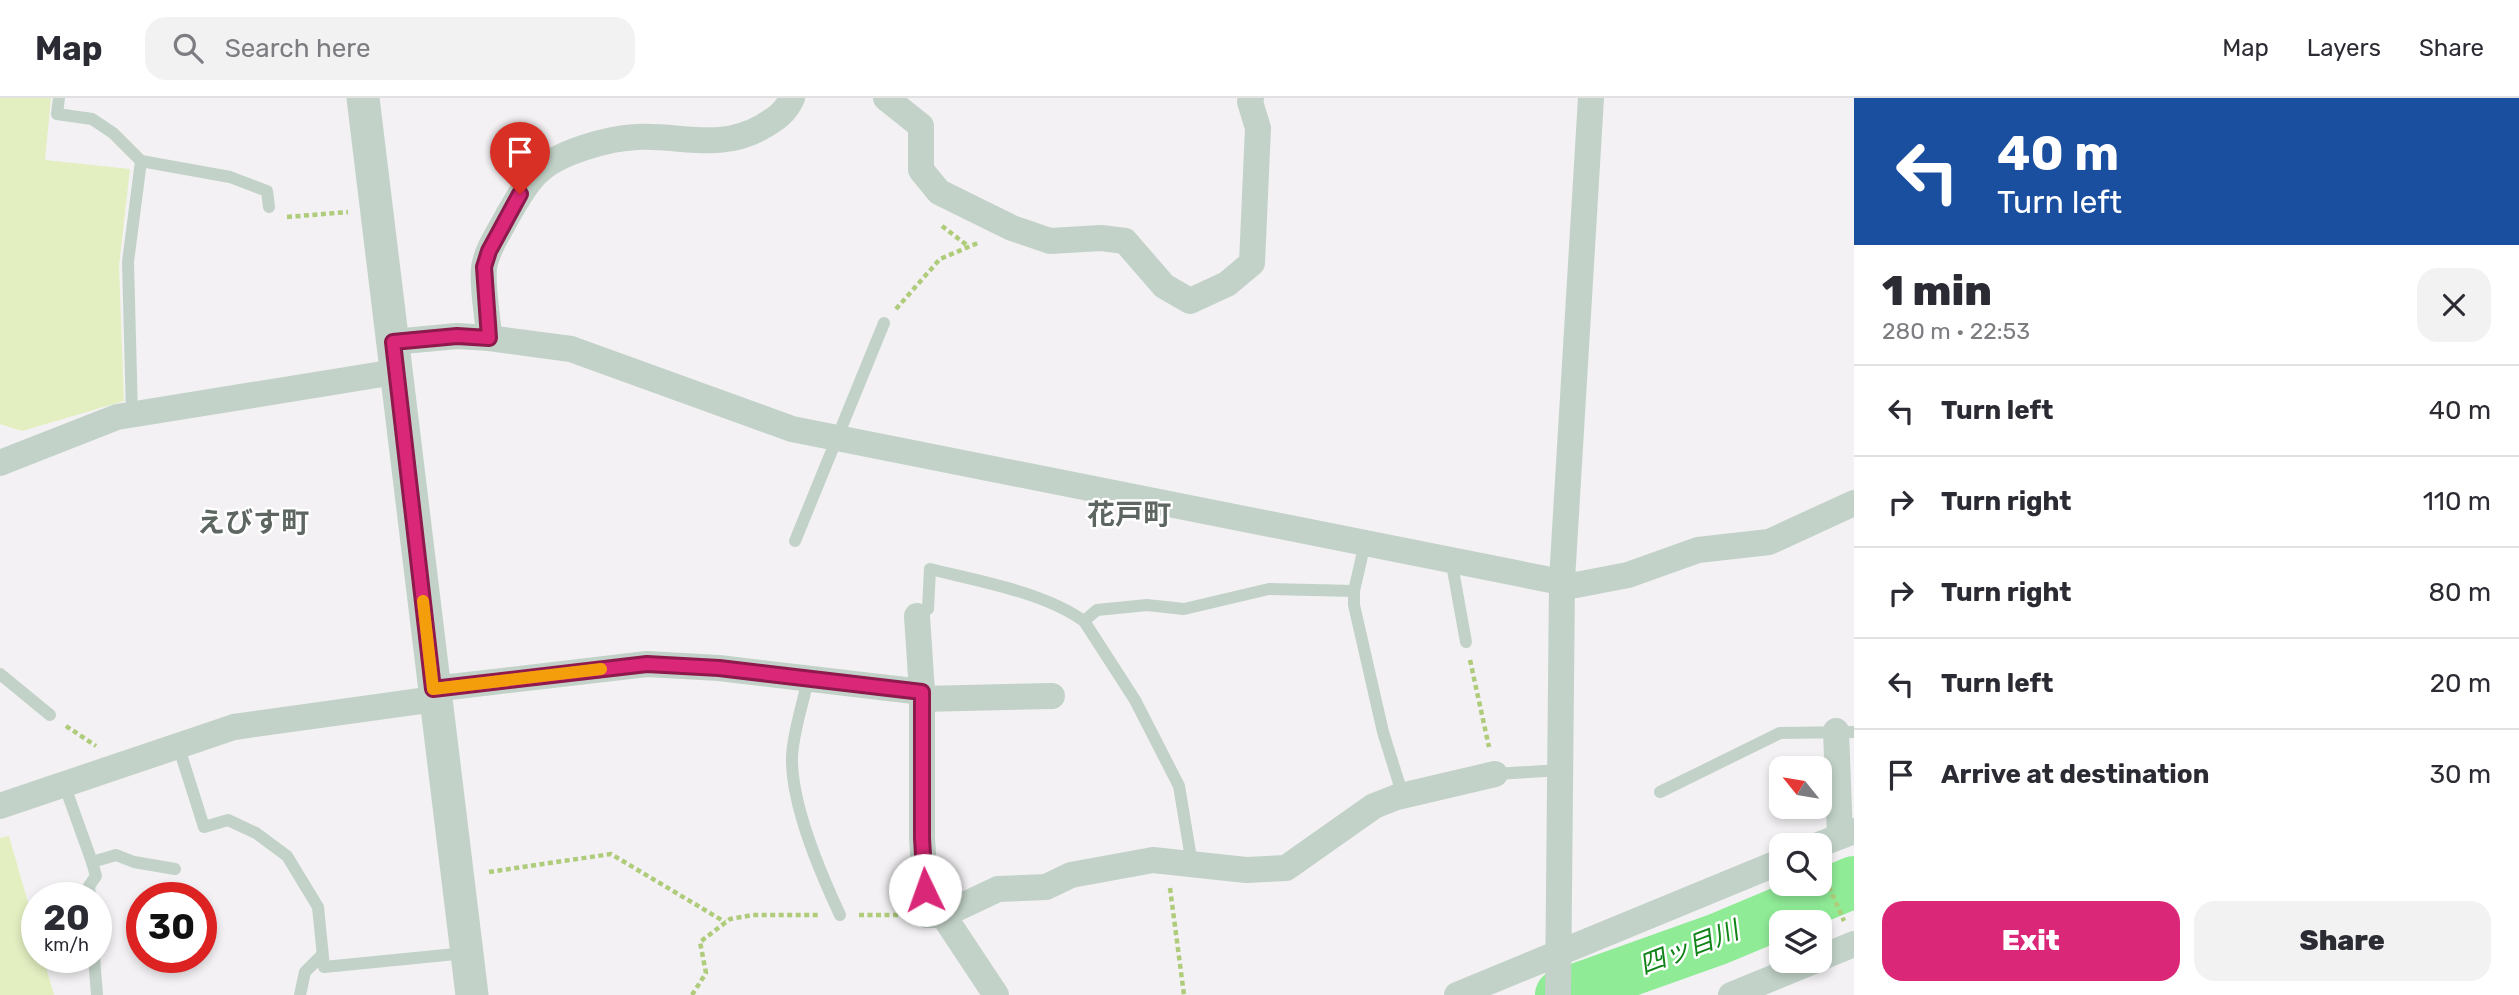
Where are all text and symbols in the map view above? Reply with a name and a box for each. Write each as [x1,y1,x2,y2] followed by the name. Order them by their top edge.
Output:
[145,17,635,80] search box
[35,29,103,68] text: Map
[169,29,207,67] icon: search
[225,33,370,64] text: Search here
[2222,34,2269,62] text: Map
[2307,34,2381,62] text: Layers
[2419,34,2484,62] text: Share
[490,122,550,194] pin
[1997,124,2119,182] text: 40 m
[1882,126,1973,217] icon: left
[501,133,539,171] icon: arrive
[1997,183,2122,221] text: Turn left
[1882,266,1992,316] text: 1 min
[2417,268,2491,342] button: close
[1882,317,2030,345] text: 280 m · 22:53
[1882,392,1920,430] icon: left
[1941,395,2053,426] text: Turn left
[2429,395,2491,426] text: 40 m
[1882,483,1920,521] icon: right
[1941,486,2071,517] text: Turn right
[2423,486,2491,517] text: 110 m
[1087,498,1171,531] district label: 花戸町
[197,506,309,539] district label: えびす町
[1882,574,1920,612] icon: right
[1941,577,2071,608] text: Turn right
[2428,577,2491,608] text: 80 m
[1882,665,1920,703] icon: left
[1941,668,2053,699] text: Turn left
[2430,668,2491,699] text: 20 m
[1769,756,1832,819] north arrow
[1769,756,1832,973] map controls
[1882,756,1920,794] icon: arrive
[1941,759,2209,790] text: Arrive at destination
[2429,759,2491,790] text: 30 m
[1769,833,1832,896] button: search
[888,853,962,927] position arrow
[126,882,217,973] speed limit sign: 30
[43,897,90,939] text: 20
[1882,901,2180,981] button: Exit
[2194,901,2491,981] button: Share
[1769,910,1832,973] button: layers
[1635,914,1746,981] water label: 四ッ目川
[44,934,89,956] text: km/h

